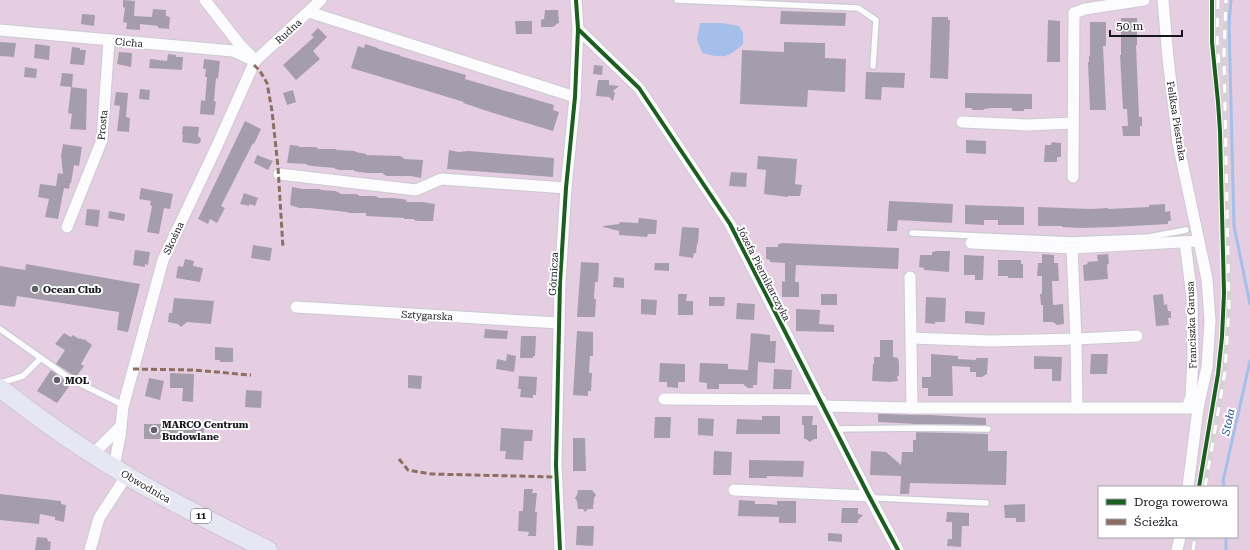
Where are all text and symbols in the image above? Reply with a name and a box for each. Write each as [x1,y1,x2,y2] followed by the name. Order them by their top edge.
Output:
[1110,12,1182,38] scale bar
[273,16,304,46] street label: Rudna
[1116,19,1143,33] text: 50 m
[115,36,144,49] street label: Cicha
[1165,80,1188,162] street label: Feliksa Piestraka
[95,109,110,141] street label: Prosta
[161,219,186,256] street label: Skośna
[735,224,793,323] street label: Józefa Piernikarczyka
[547,251,560,296] street label: Górnicza
[1184,280,1199,369] street label: Franciszka Garusa
[30,284,40,294] marker: Ocean Club
[43,284,102,295] place label: Ocean Club
[401,309,454,322] street label: Sztygarska
[52,375,62,385] marker: MOL
[65,375,90,386] place label: MOL
[1219,407,1238,438] water label: Stoła
[162,419,249,442] place label: MARCO Centrum Budowlane
[149,425,159,435] marker: MARCO Centrum Budowlane
[119,468,173,505] street label: Obwodnica
[1098,486,1238,538] legend
[1134,495,1228,509] text: Droga rowerowa
[191,509,211,523] road number: 11
[1134,515,1179,529] text: Ścieżka

